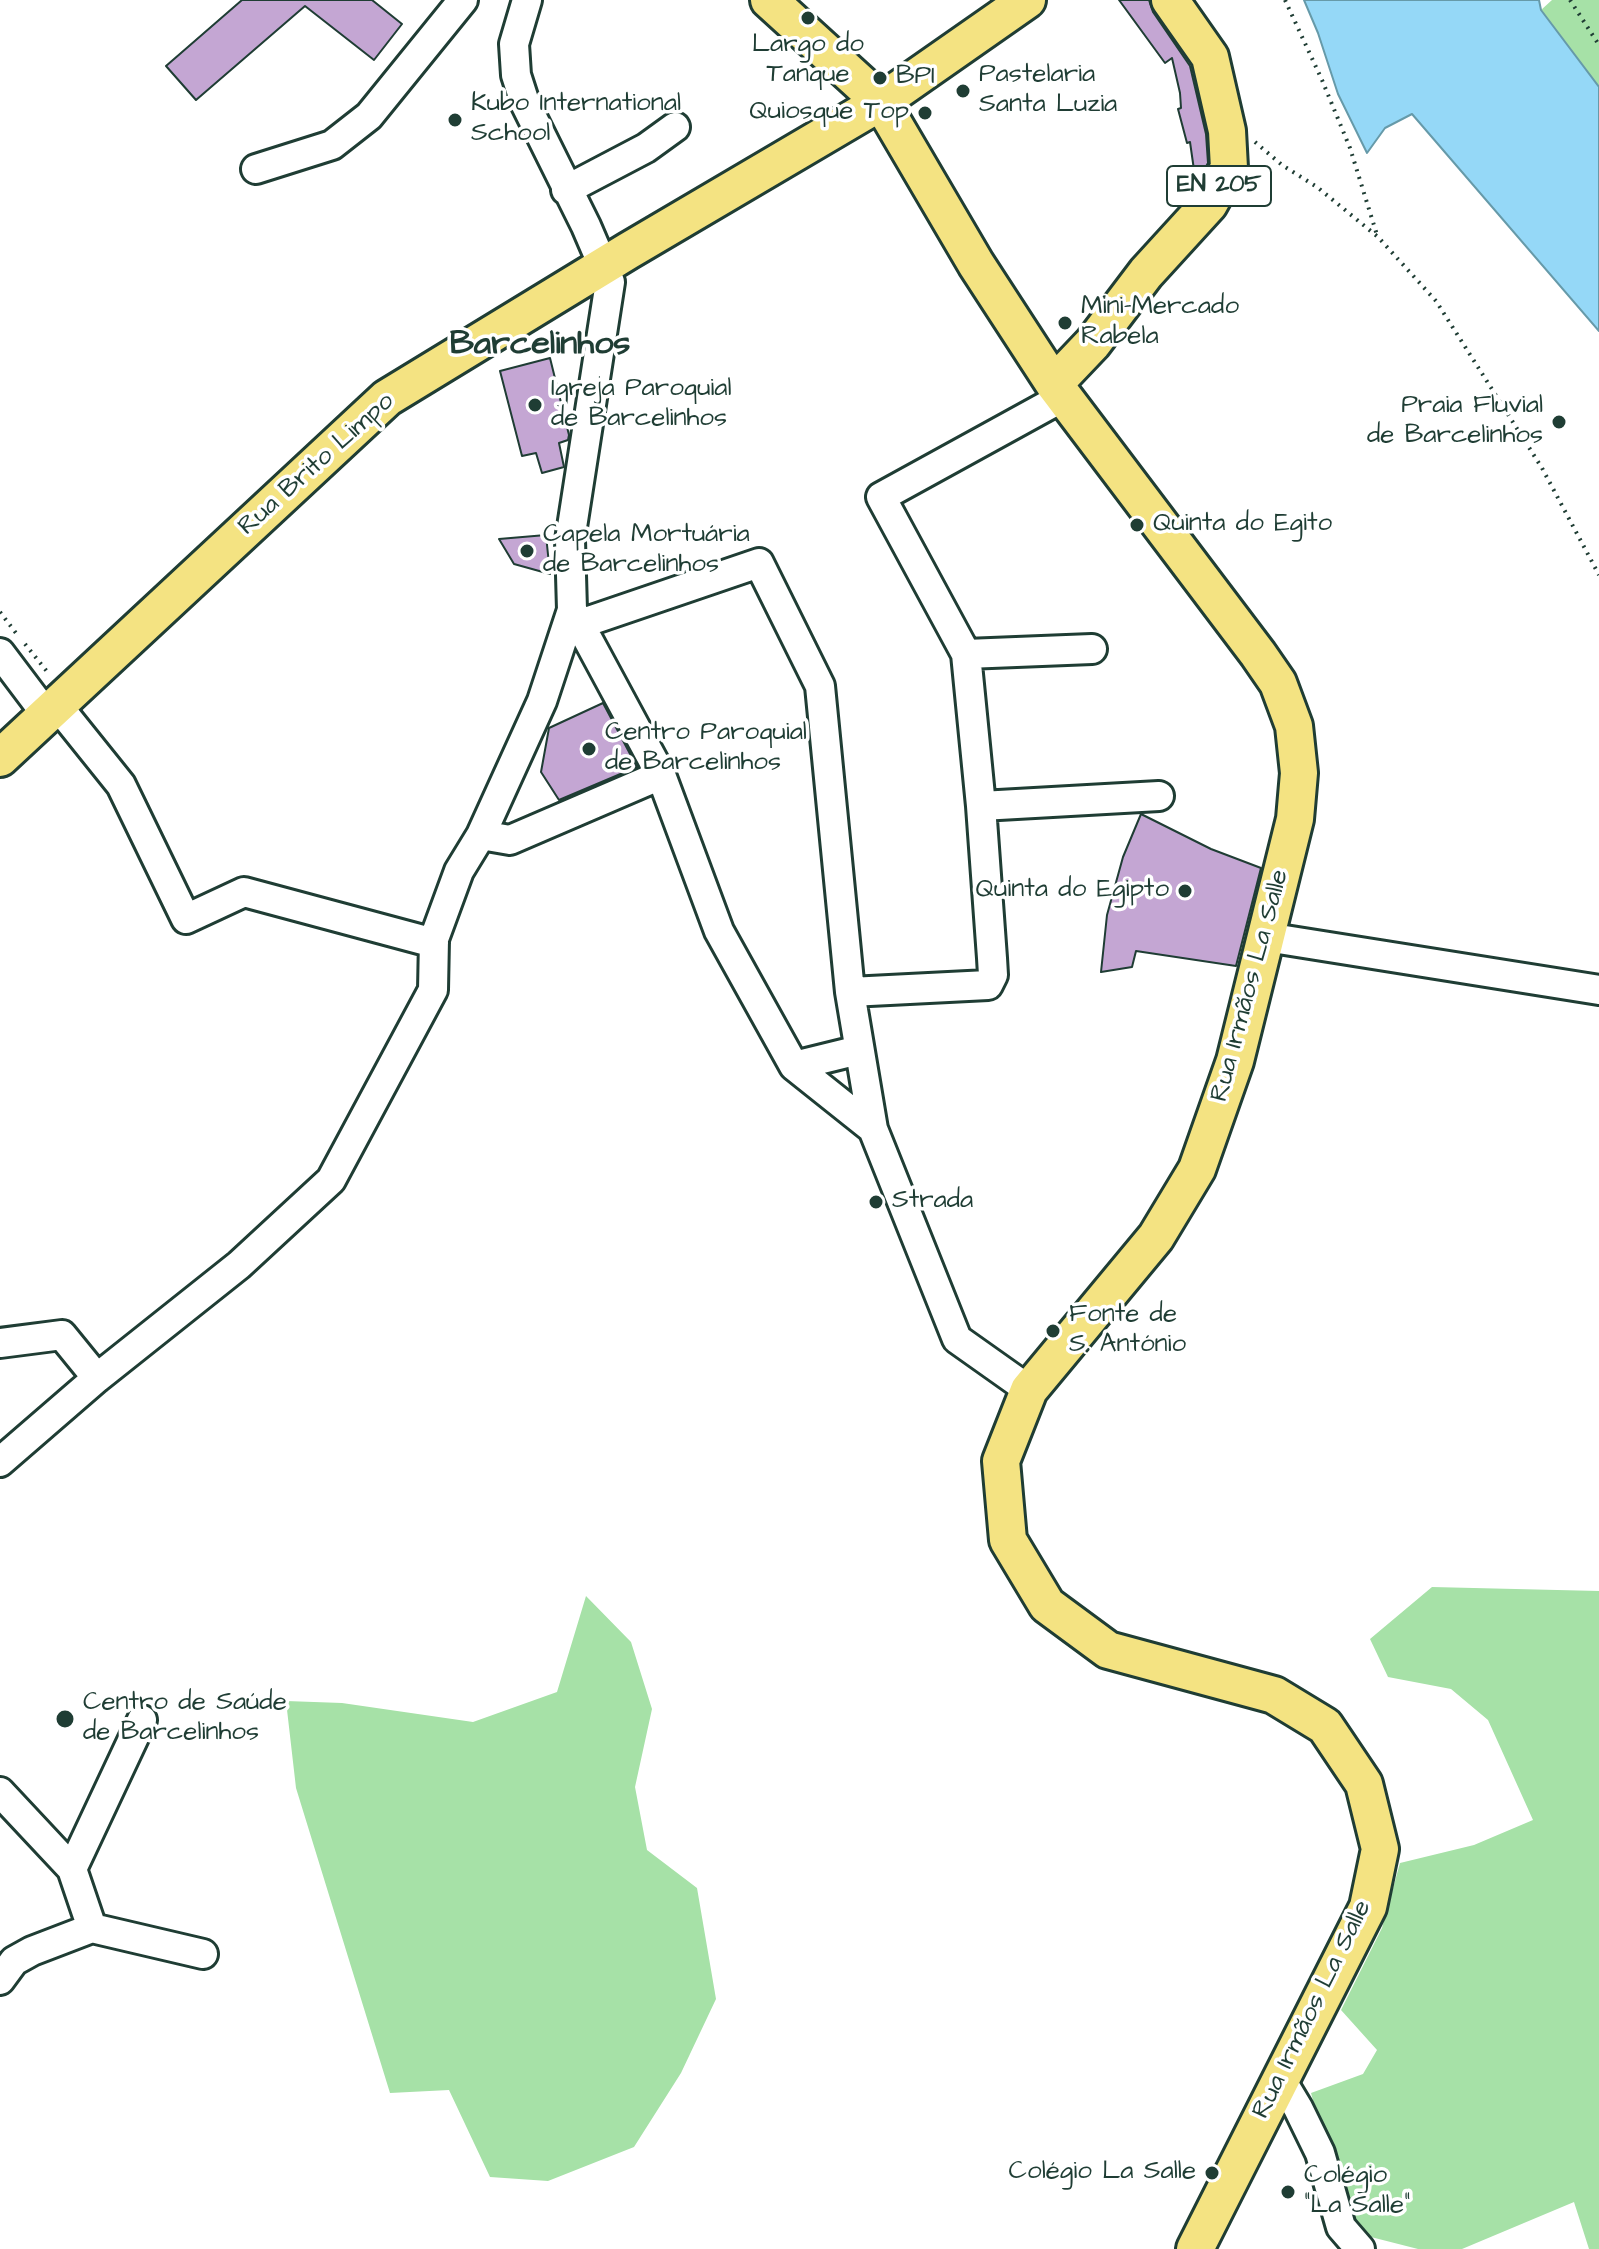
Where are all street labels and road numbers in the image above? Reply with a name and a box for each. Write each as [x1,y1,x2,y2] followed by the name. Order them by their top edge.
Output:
[1167,166,1271,206] road number: EN 205
[233,387,401,543] street label: Rua Brito Limpo
[1205,867,1297,1105] street label: Rua Irmãos La Salle
[1247,1896,1379,2124] street label: Rua Irmãos La Salle

